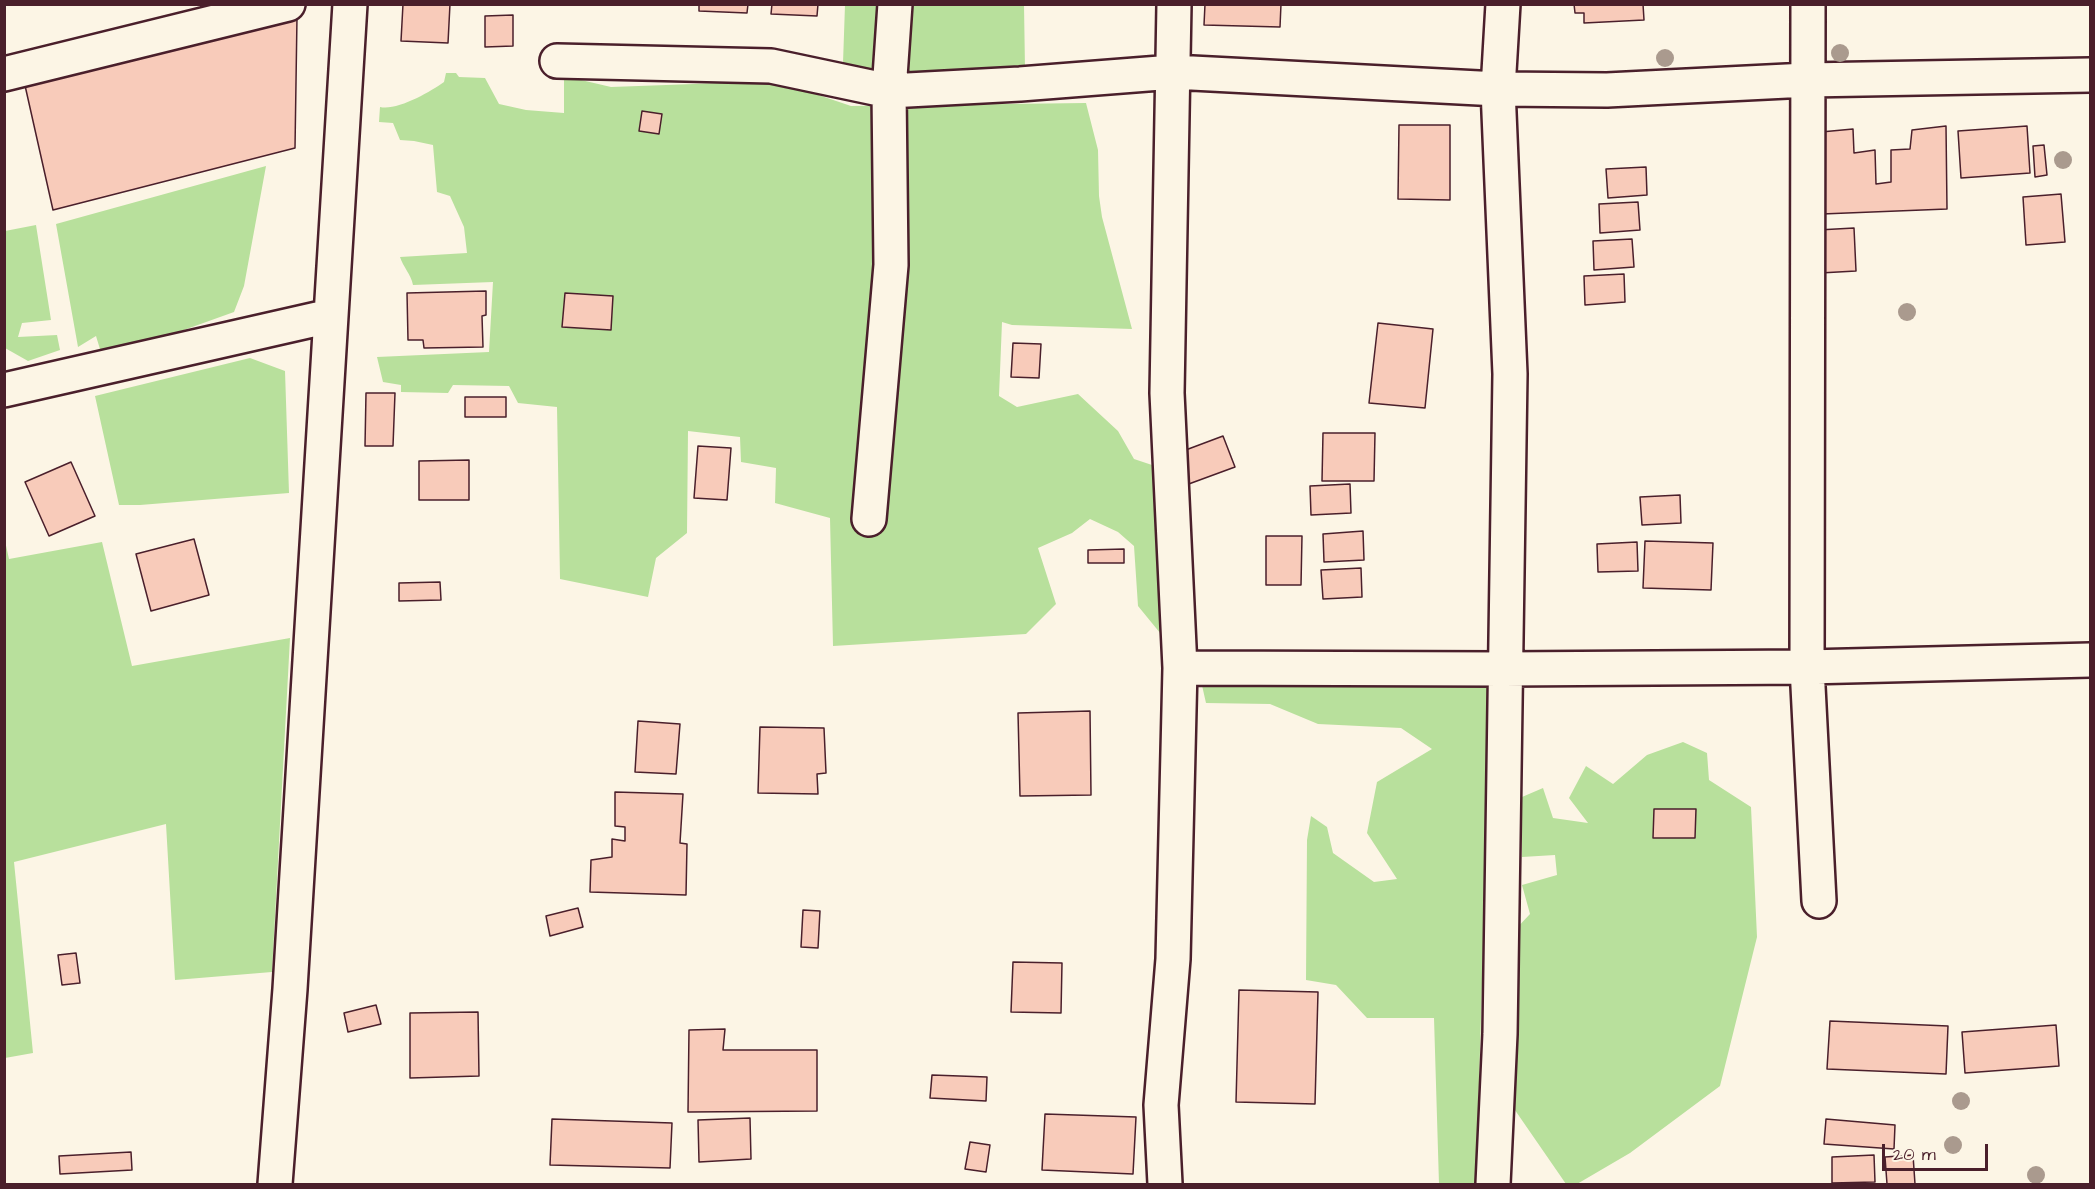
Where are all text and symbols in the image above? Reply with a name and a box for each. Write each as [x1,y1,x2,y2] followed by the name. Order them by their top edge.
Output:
[1885,1132,1992,1170] scale bar
[1893,1142,1936,1167] text: 20 m

